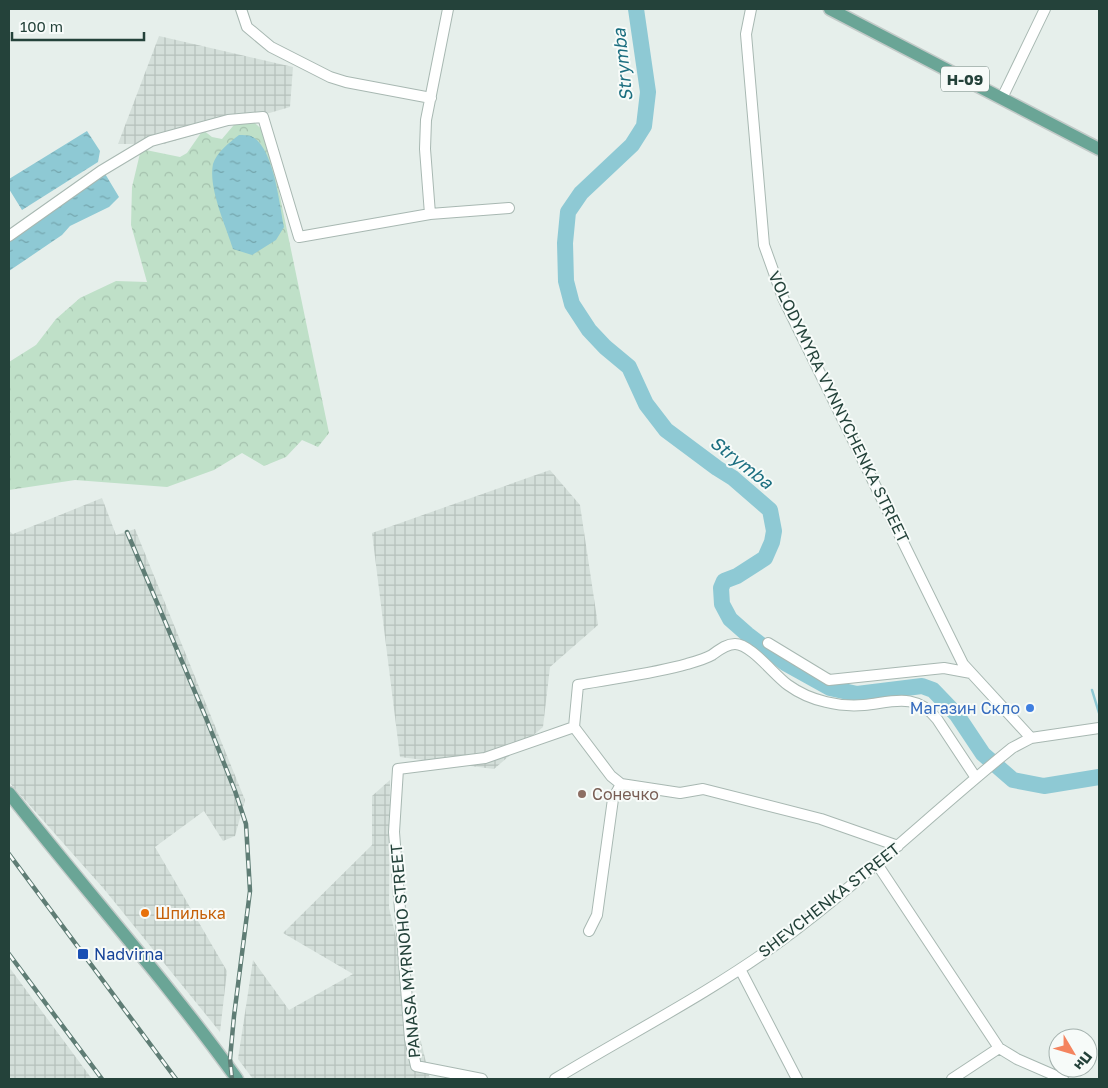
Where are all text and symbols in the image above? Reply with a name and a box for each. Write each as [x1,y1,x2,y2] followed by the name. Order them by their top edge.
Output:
[12,10,145,42] scale bar
[20,17,63,35] text: 100 m
[607,27,637,103] water label: Strymba
[941,66,989,92] road number: Н-09
[764,268,914,546] street label: VOLODYMYRA VYNNYCHENKA STREET
[706,431,778,494] water label: Strymba
[910,698,1020,718] place label: Магазин Скло
[1024,702,1036,714] marker: Магазин Скло
[592,784,659,804] place label: Сонечко
[576,788,588,800] marker: Сонечко
[754,838,904,962] street label: SHEVCHENKA STREET
[386,843,424,1059] street label: PANASA MYRNOHO STREET
[155,903,226,923] place label: Шпилька
[139,907,151,919] marker: Шпилька
[94,944,163,964] place label: Nadvirna
[76,947,90,961] marker: Nadvirna
[1048,1028,1098,1078] north arrow
[1071,1049,1096,1074] text: Пн

